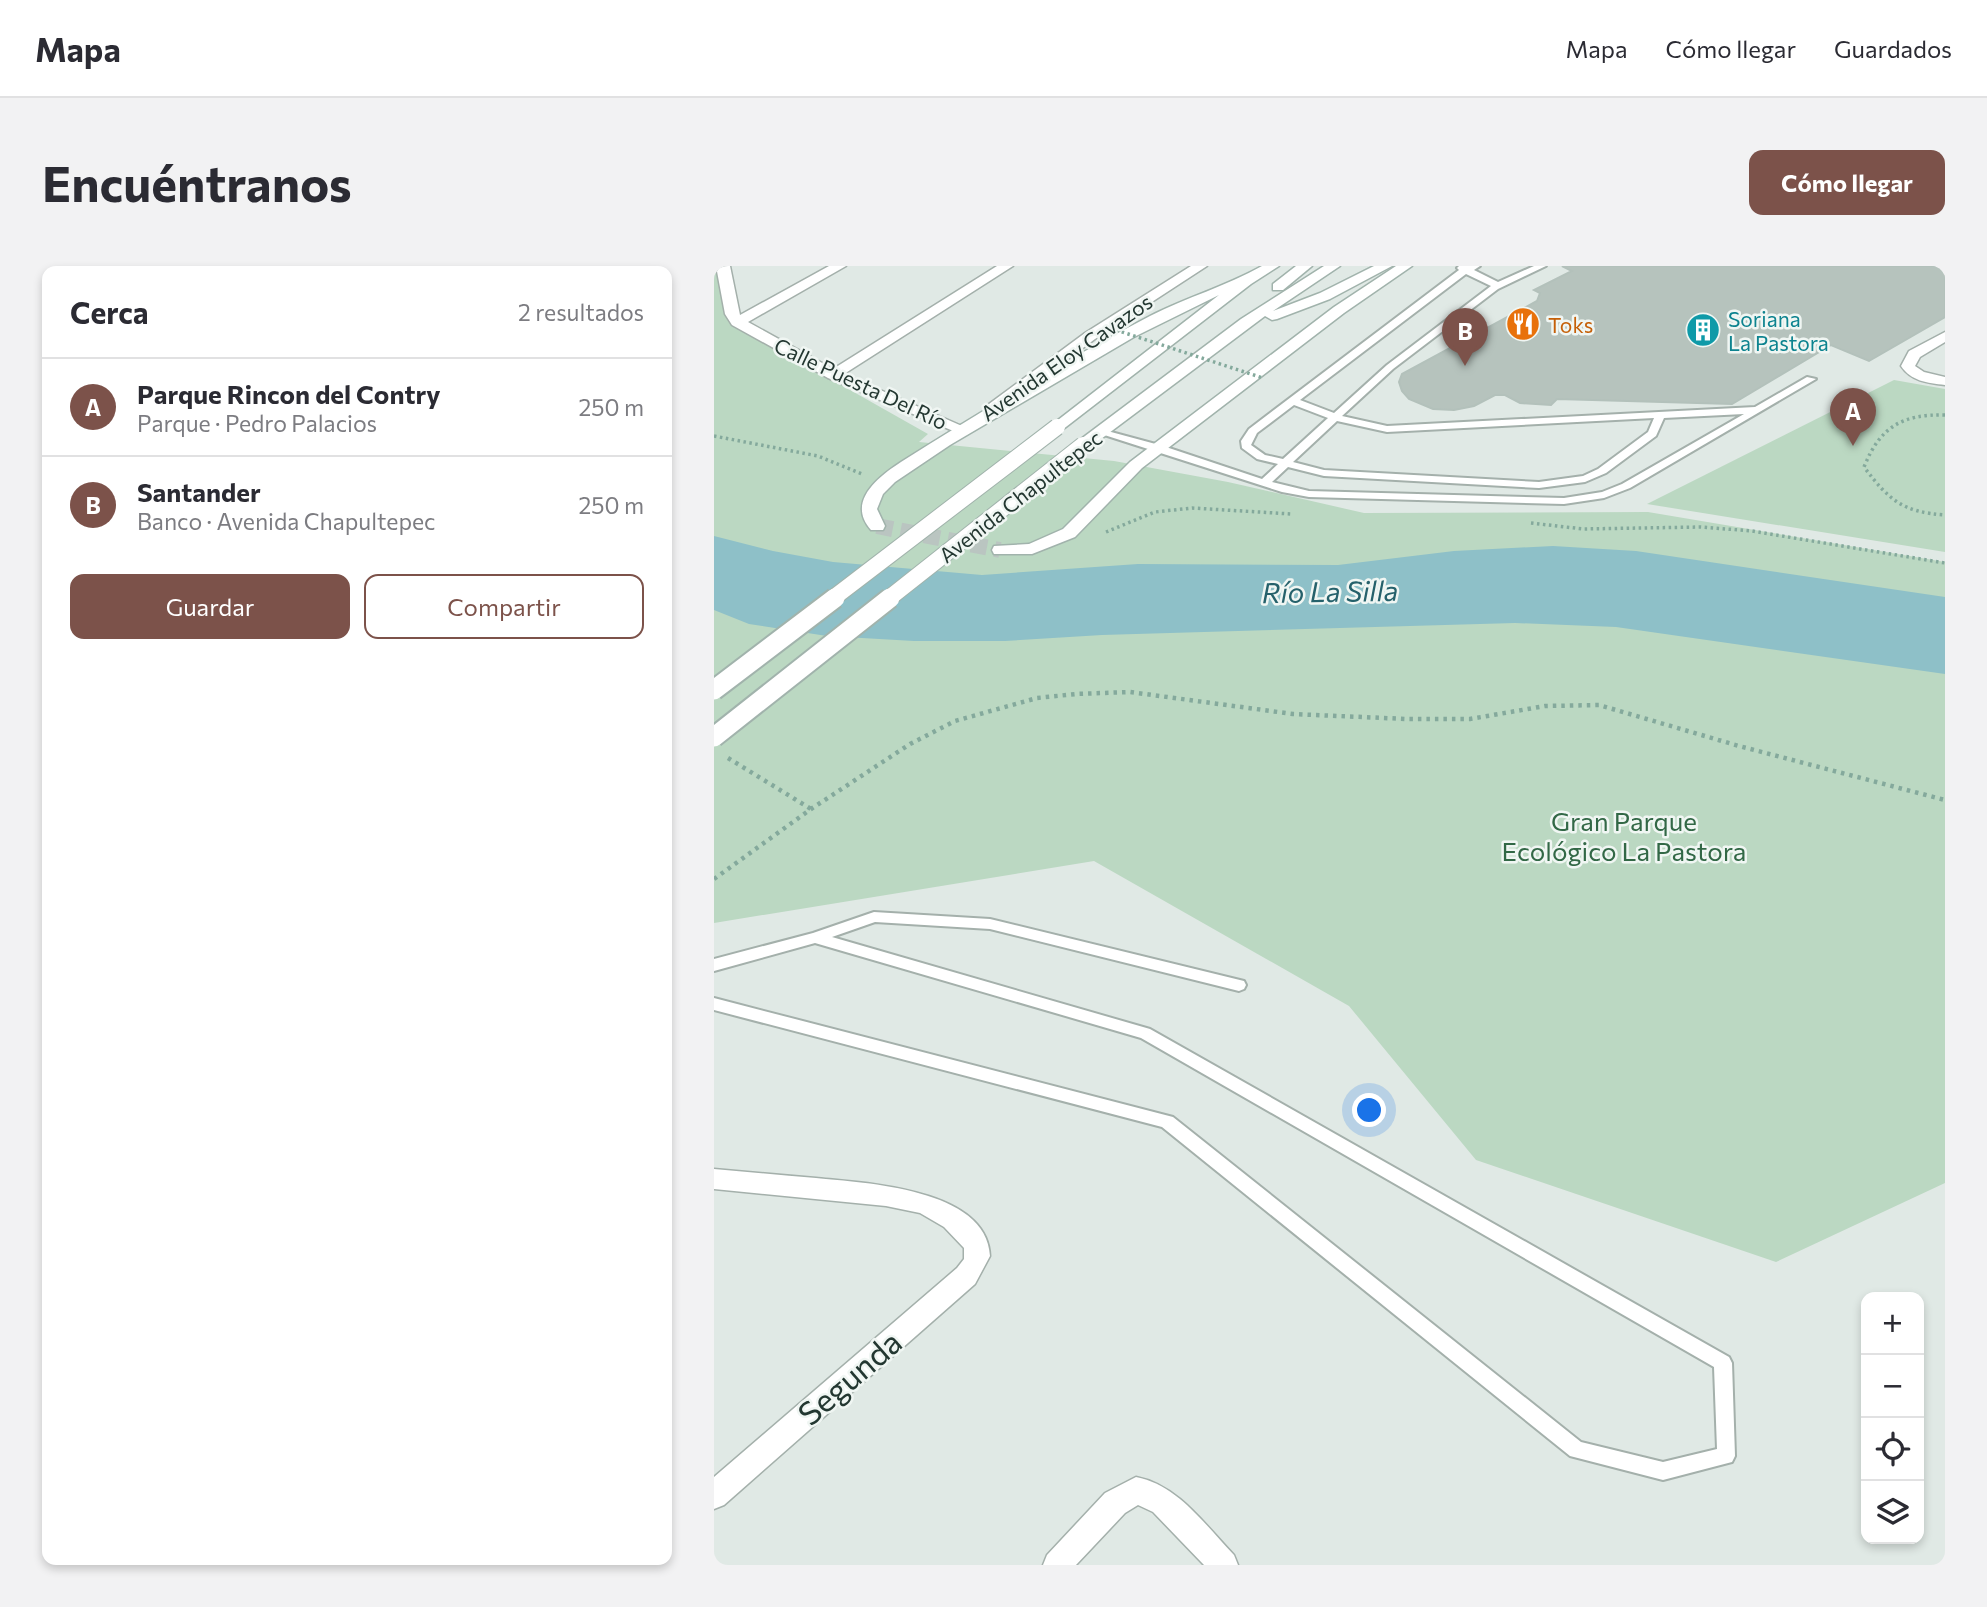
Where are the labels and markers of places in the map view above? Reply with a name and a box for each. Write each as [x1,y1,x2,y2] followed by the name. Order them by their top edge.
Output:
[1504,305,1542,343] restaurant icon: Toks
[1728,306,1829,355] place label: Soriana La Pastora
[1442,308,1488,366] pin: B
[1684,311,1722,349] building icon: Soriana La Pastora
[1548,312,1593,337] place label: Toks
[1830,388,1876,446] pin: A

